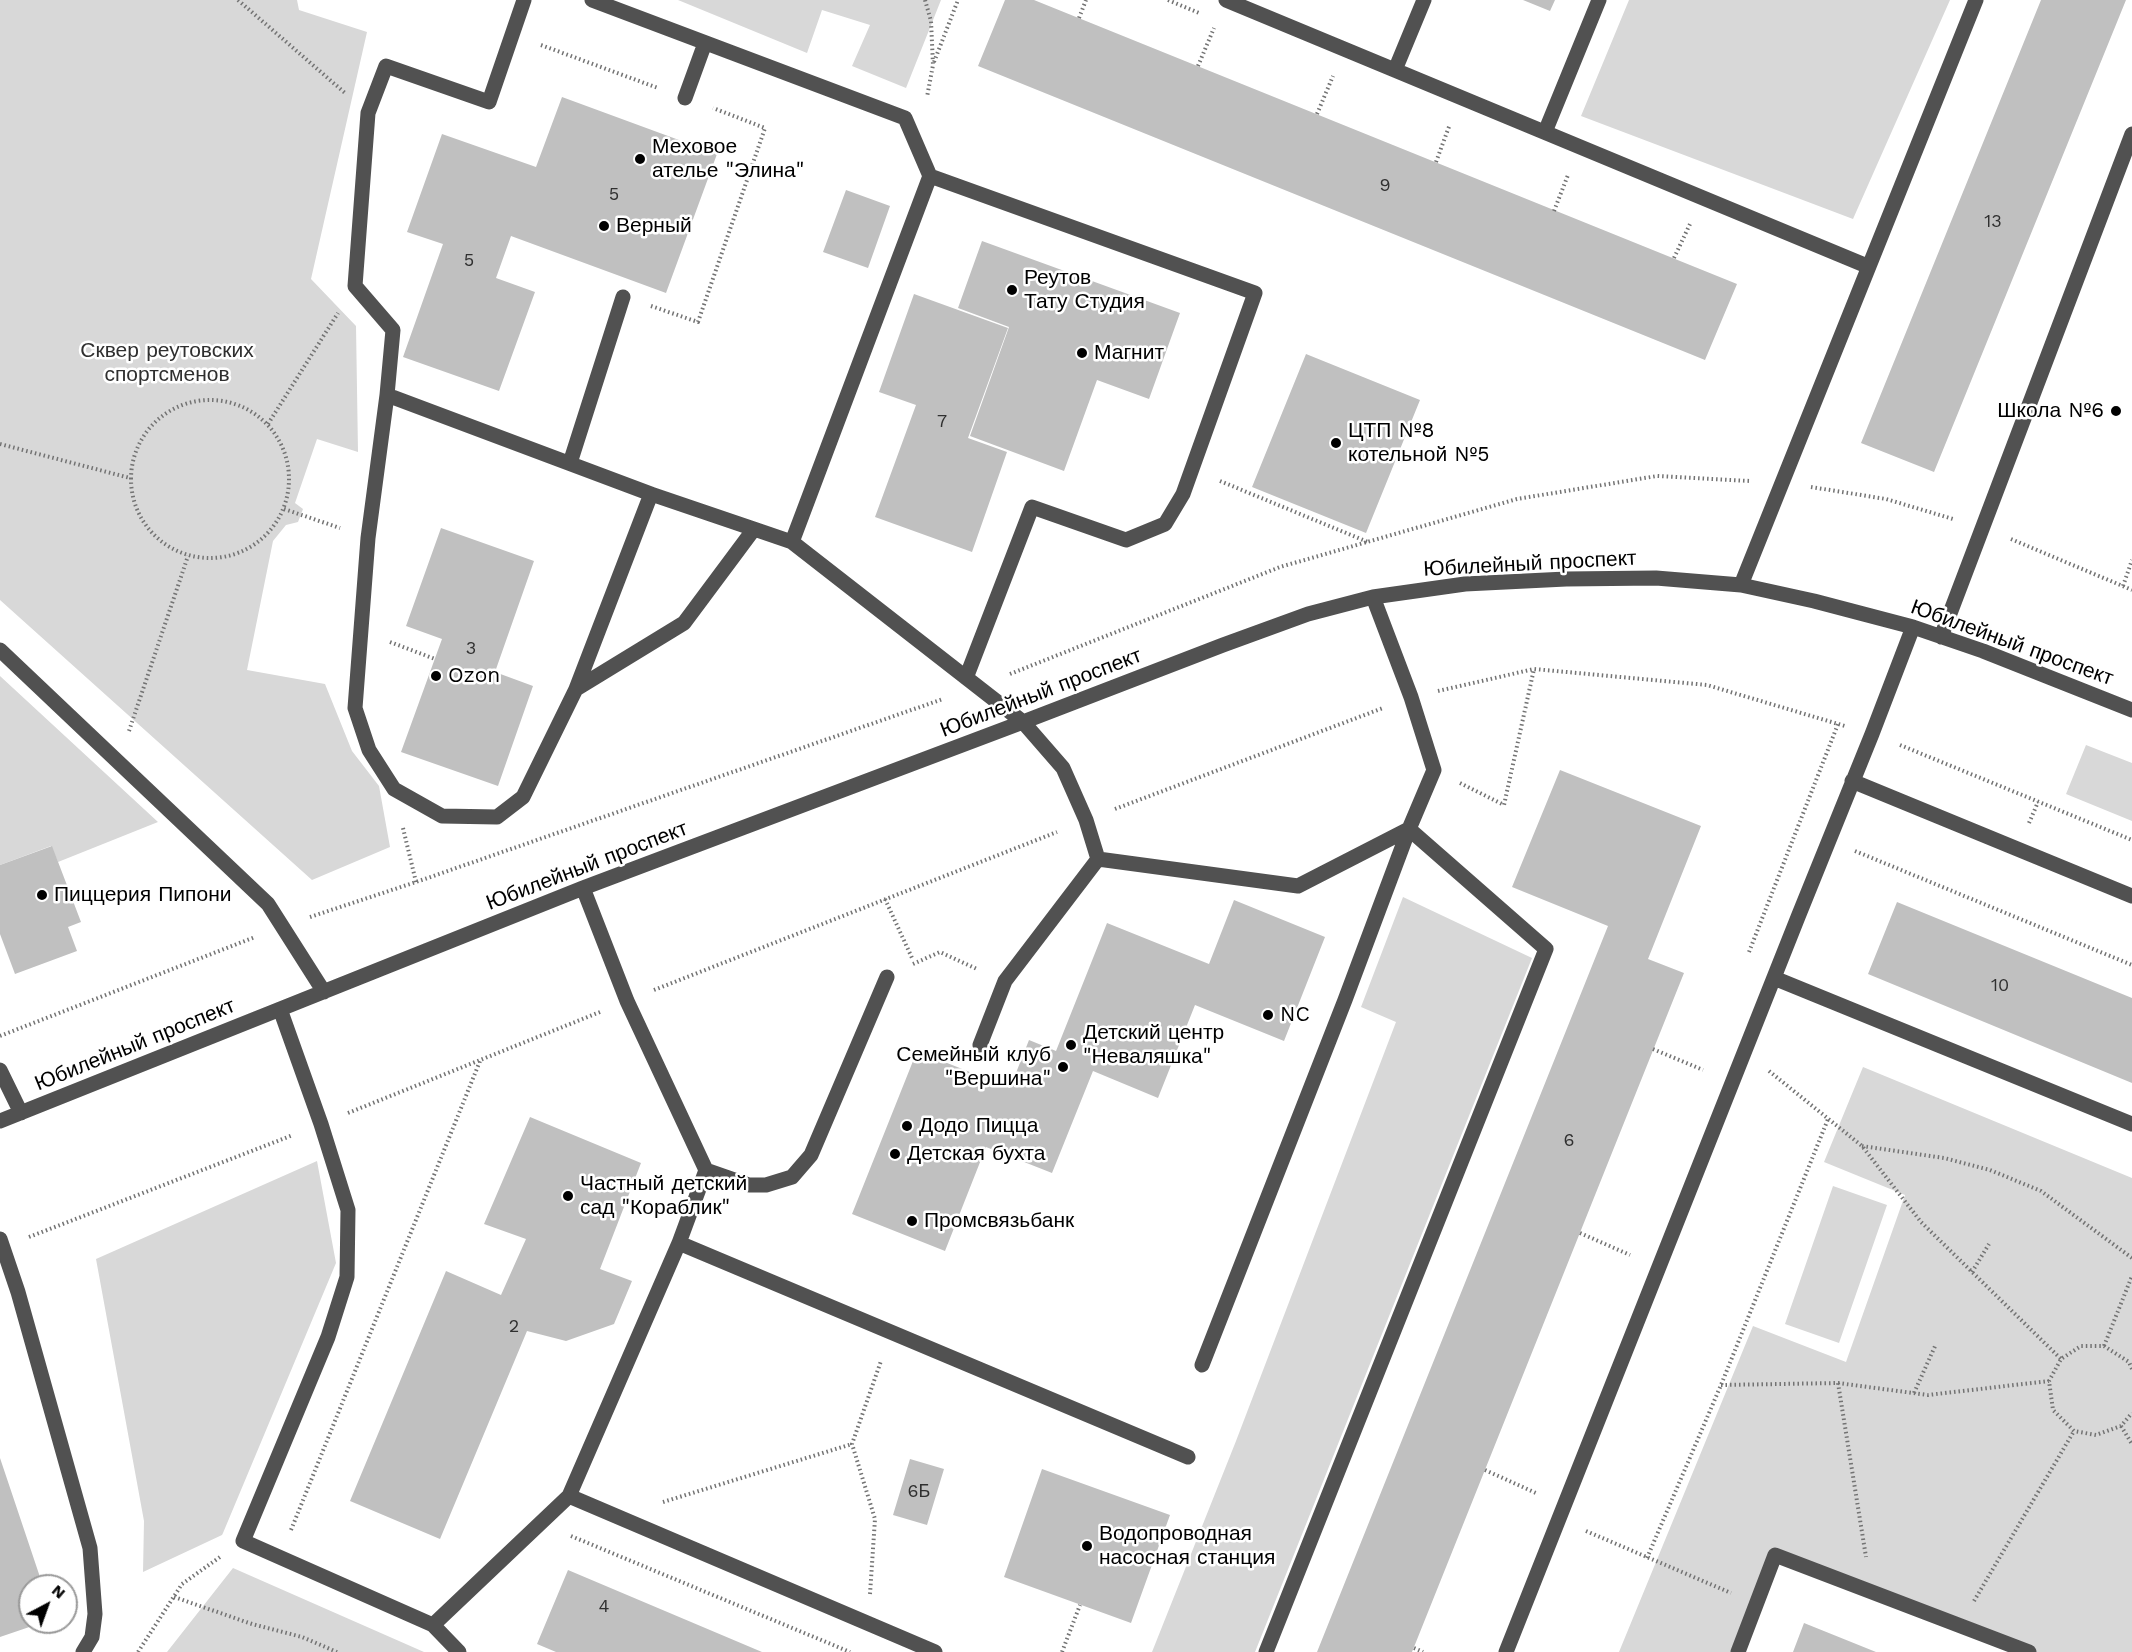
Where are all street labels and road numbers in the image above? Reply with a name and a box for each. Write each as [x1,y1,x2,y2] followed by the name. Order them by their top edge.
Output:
[1423,546,1637,582] street label: Юбилейный проспект
[1907,595,2117,691] street label: Юбилейный проспект
[937,643,1145,743] street label: Юбилейный проспект
[483,816,691,916] street label: Юбилейный проспект
[31,993,239,1097] street label: Юбилейный проспект

